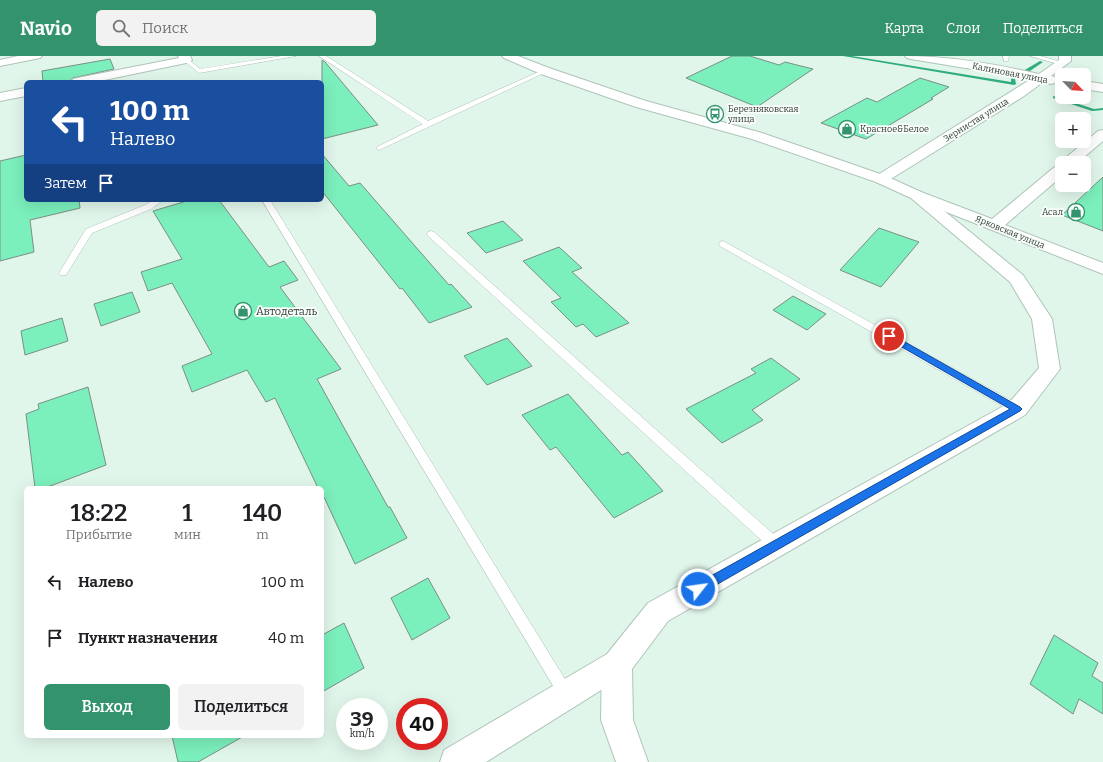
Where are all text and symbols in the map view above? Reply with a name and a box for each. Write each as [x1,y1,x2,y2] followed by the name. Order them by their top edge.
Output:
[96,10,376,46] search box
[20,17,72,40] text: Navio
[110,17,132,39] icon: search
[142,19,188,37] text: Поиск
[884,20,924,37] text: Карта
[946,20,981,37] text: Слои
[1003,20,1083,37] text: Поделиться
[971,61,1049,85] street label: Калиновая улица
[1055,68,1091,104] north arrow
[1055,68,1091,192] map controls
[110,94,189,127] text: 100 m
[44,96,96,148] icon: left
[942,96,1010,144] street label: Зернистая улица
[705,104,725,124] bus stop icon: Березняковская улица
[727,104,799,124] place label: Березняковская улица
[1055,112,1091,148] button: +
[837,119,857,139] shop icon: Красное&Белое
[860,124,929,134] place label: Красное&Белое
[110,128,175,150] text: Налево
[1055,156,1091,192] button: −
[95,172,117,194] icon: arrive
[44,174,87,192] text: Затем
[1066,202,1086,222] shop icon: Асал
[1042,207,1064,217] place label: Асал
[974,213,1046,251] street label: Ярковская улица
[233,301,253,321] shop icon: Автодеталь
[256,305,318,318] place label: Автодеталь
[872,319,906,353] pin
[878,325,900,347] icon: arrive
[71,499,127,527] text: 18:22
[182,499,192,527] text: 1
[242,499,282,527] text: 140
[66,527,132,542] text: Прибытие
[174,527,201,542] text: мин
[256,527,269,542] text: m
[677,568,719,610] position arrow
[44,571,66,593] icon: left
[78,573,133,591] text: Налево
[261,573,304,591] text: 100 m
[44,627,66,649] icon: arrive
[78,629,218,647] text: Пункт назначения
[268,629,304,647] text: 40 m
[44,684,170,730] button: Выход
[178,684,304,730] button: Поделиться
[396,698,448,750] speed limit sign: 40
[350,707,374,731] text: 39
[350,728,374,740] text: km/h

